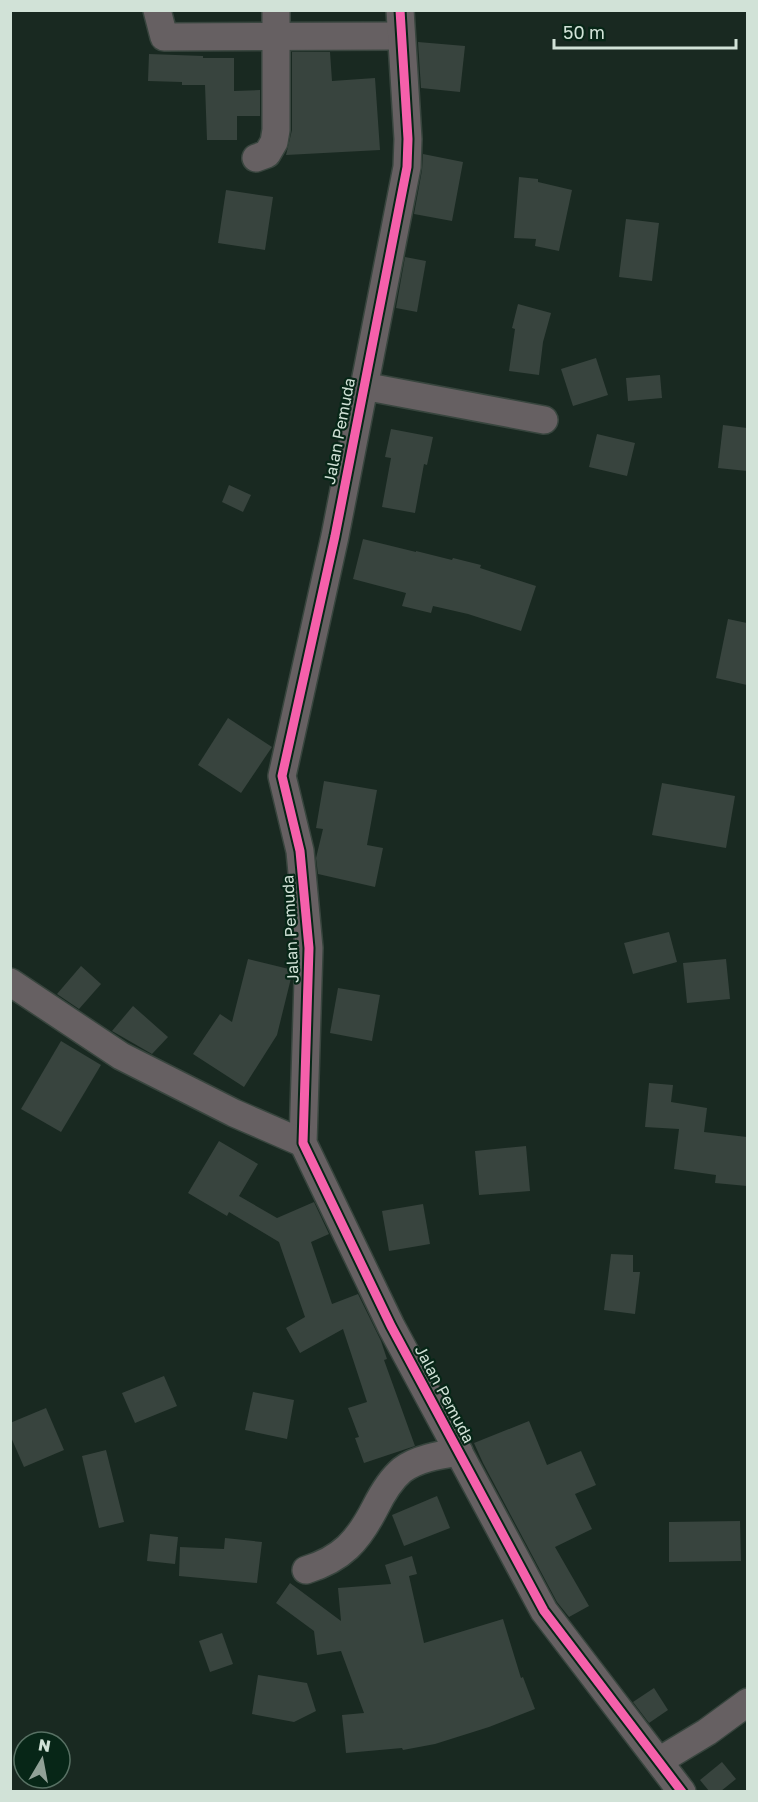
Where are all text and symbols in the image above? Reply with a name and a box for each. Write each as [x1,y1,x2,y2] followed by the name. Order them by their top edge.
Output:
[554,12,736,50] scale bar
[563,21,605,43] text: 50 m
[319,376,359,486] street label: Jalan Pemuda
[277,874,303,984] street label: Jalan Pemuda
[411,1342,479,1446] street label: Jalan Pemuda
[12,1730,72,1790] north arrow
[37,1734,52,1756] text: N

